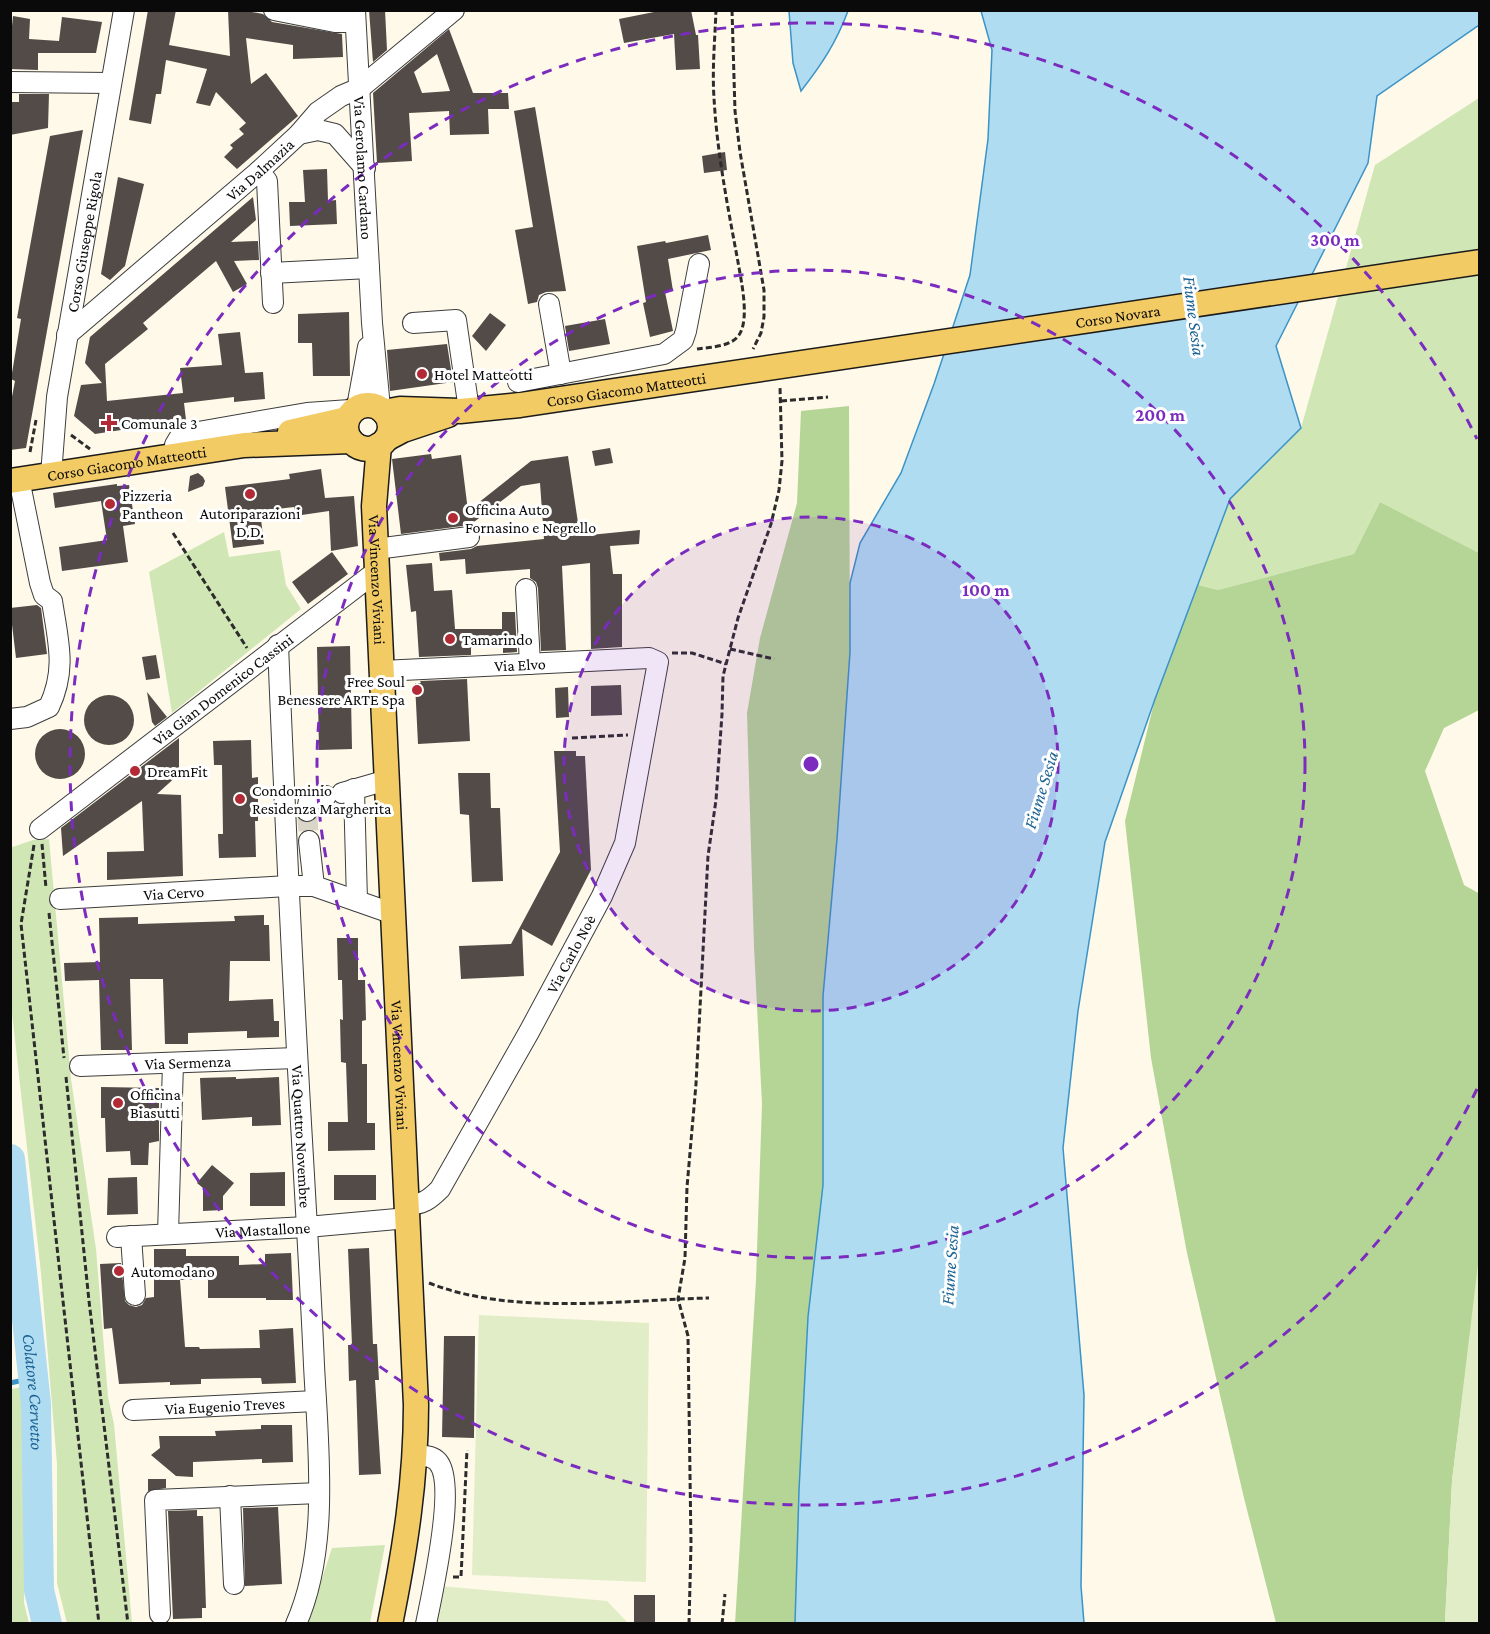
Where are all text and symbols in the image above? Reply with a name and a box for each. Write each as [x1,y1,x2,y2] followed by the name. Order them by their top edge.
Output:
[351,96,376,240] street label: Via Gerolamo Cardano
[223,135,297,204] street label: Via Dalmazia
[63,169,105,314] street label: Corso Giuseppe Rigola
[1310,230,1360,250] text: 300 m
[1179,275,1209,358] water label: Fiume Sesia
[1074,301,1162,331] street label: Corso Novara
[434,366,533,383] place label: Hotel Matteotti
[415,367,429,381] marker: Hotel Matteotti
[545,369,707,409] street label: Corso Giacomo Matteotti
[1135,405,1186,425] text: 200 m
[121,415,197,432] place label: Comunale 3
[102,416,116,430] marker: Comunale 3
[46,442,207,484] street label: Corso Giacomo Matteotti
[122,487,184,522] place label: Pizzeria Pantheon
[243,487,257,501] marker: Autoriparazioni D.D.
[103,497,117,511] marker: Pizzeria Pantheon
[465,501,596,537] place label: Officina Auto Fornasino e Negrello
[200,505,300,540] place label: Autoriparazioni D.D.
[446,511,460,525] marker: Officina Auto Fornasino e Negrello
[366,514,389,645] street label: Via Vincenzo Viviani
[962,580,1010,600] text: 100 m
[149,630,296,748] street label: Via Gian Domenico Cassini
[462,631,533,648] place label: Tamarindo
[443,632,457,646] marker: Tamarindo
[494,655,546,674] street label: Via Elvo
[277,673,406,709] place label: Free Soul Benessere ARTE Spa
[410,683,424,697] marker: Free Soul Benessere ARTE Spa
[1020,748,1062,831] water label: Fiume Sesia
[801,754,821,774] centre of rings
[147,763,208,780] place label: DreamFit
[128,764,142,778] marker: DreamFit
[252,782,392,818] place label: Condominio Residenza Margherita
[233,792,247,806] marker: Condominio Residenza Margherita
[143,882,205,903] street label: Via Cervo
[543,912,599,996] street label: Via Carlo Noè
[389,1000,412,1130] street label: Via Vincenzo Viviani
[144,1052,232,1072] street label: Via Sermenza
[289,1065,314,1208] street label: Via Quattro Novembre
[130,1086,181,1121] place label: Officina Biasutti
[111,1096,125,1110] marker: Officina Biasutti
[215,1218,311,1240] street label: Via Mastallone
[937,1224,963,1306] water label: Fiume Sesia
[131,1263,215,1280] place label: Automodano
[112,1264,126,1278] marker: Automodano
[19,1332,47,1451] water label: Colatore Cervetto
[164,1394,285,1417] street label: Via Eugenio Treves

